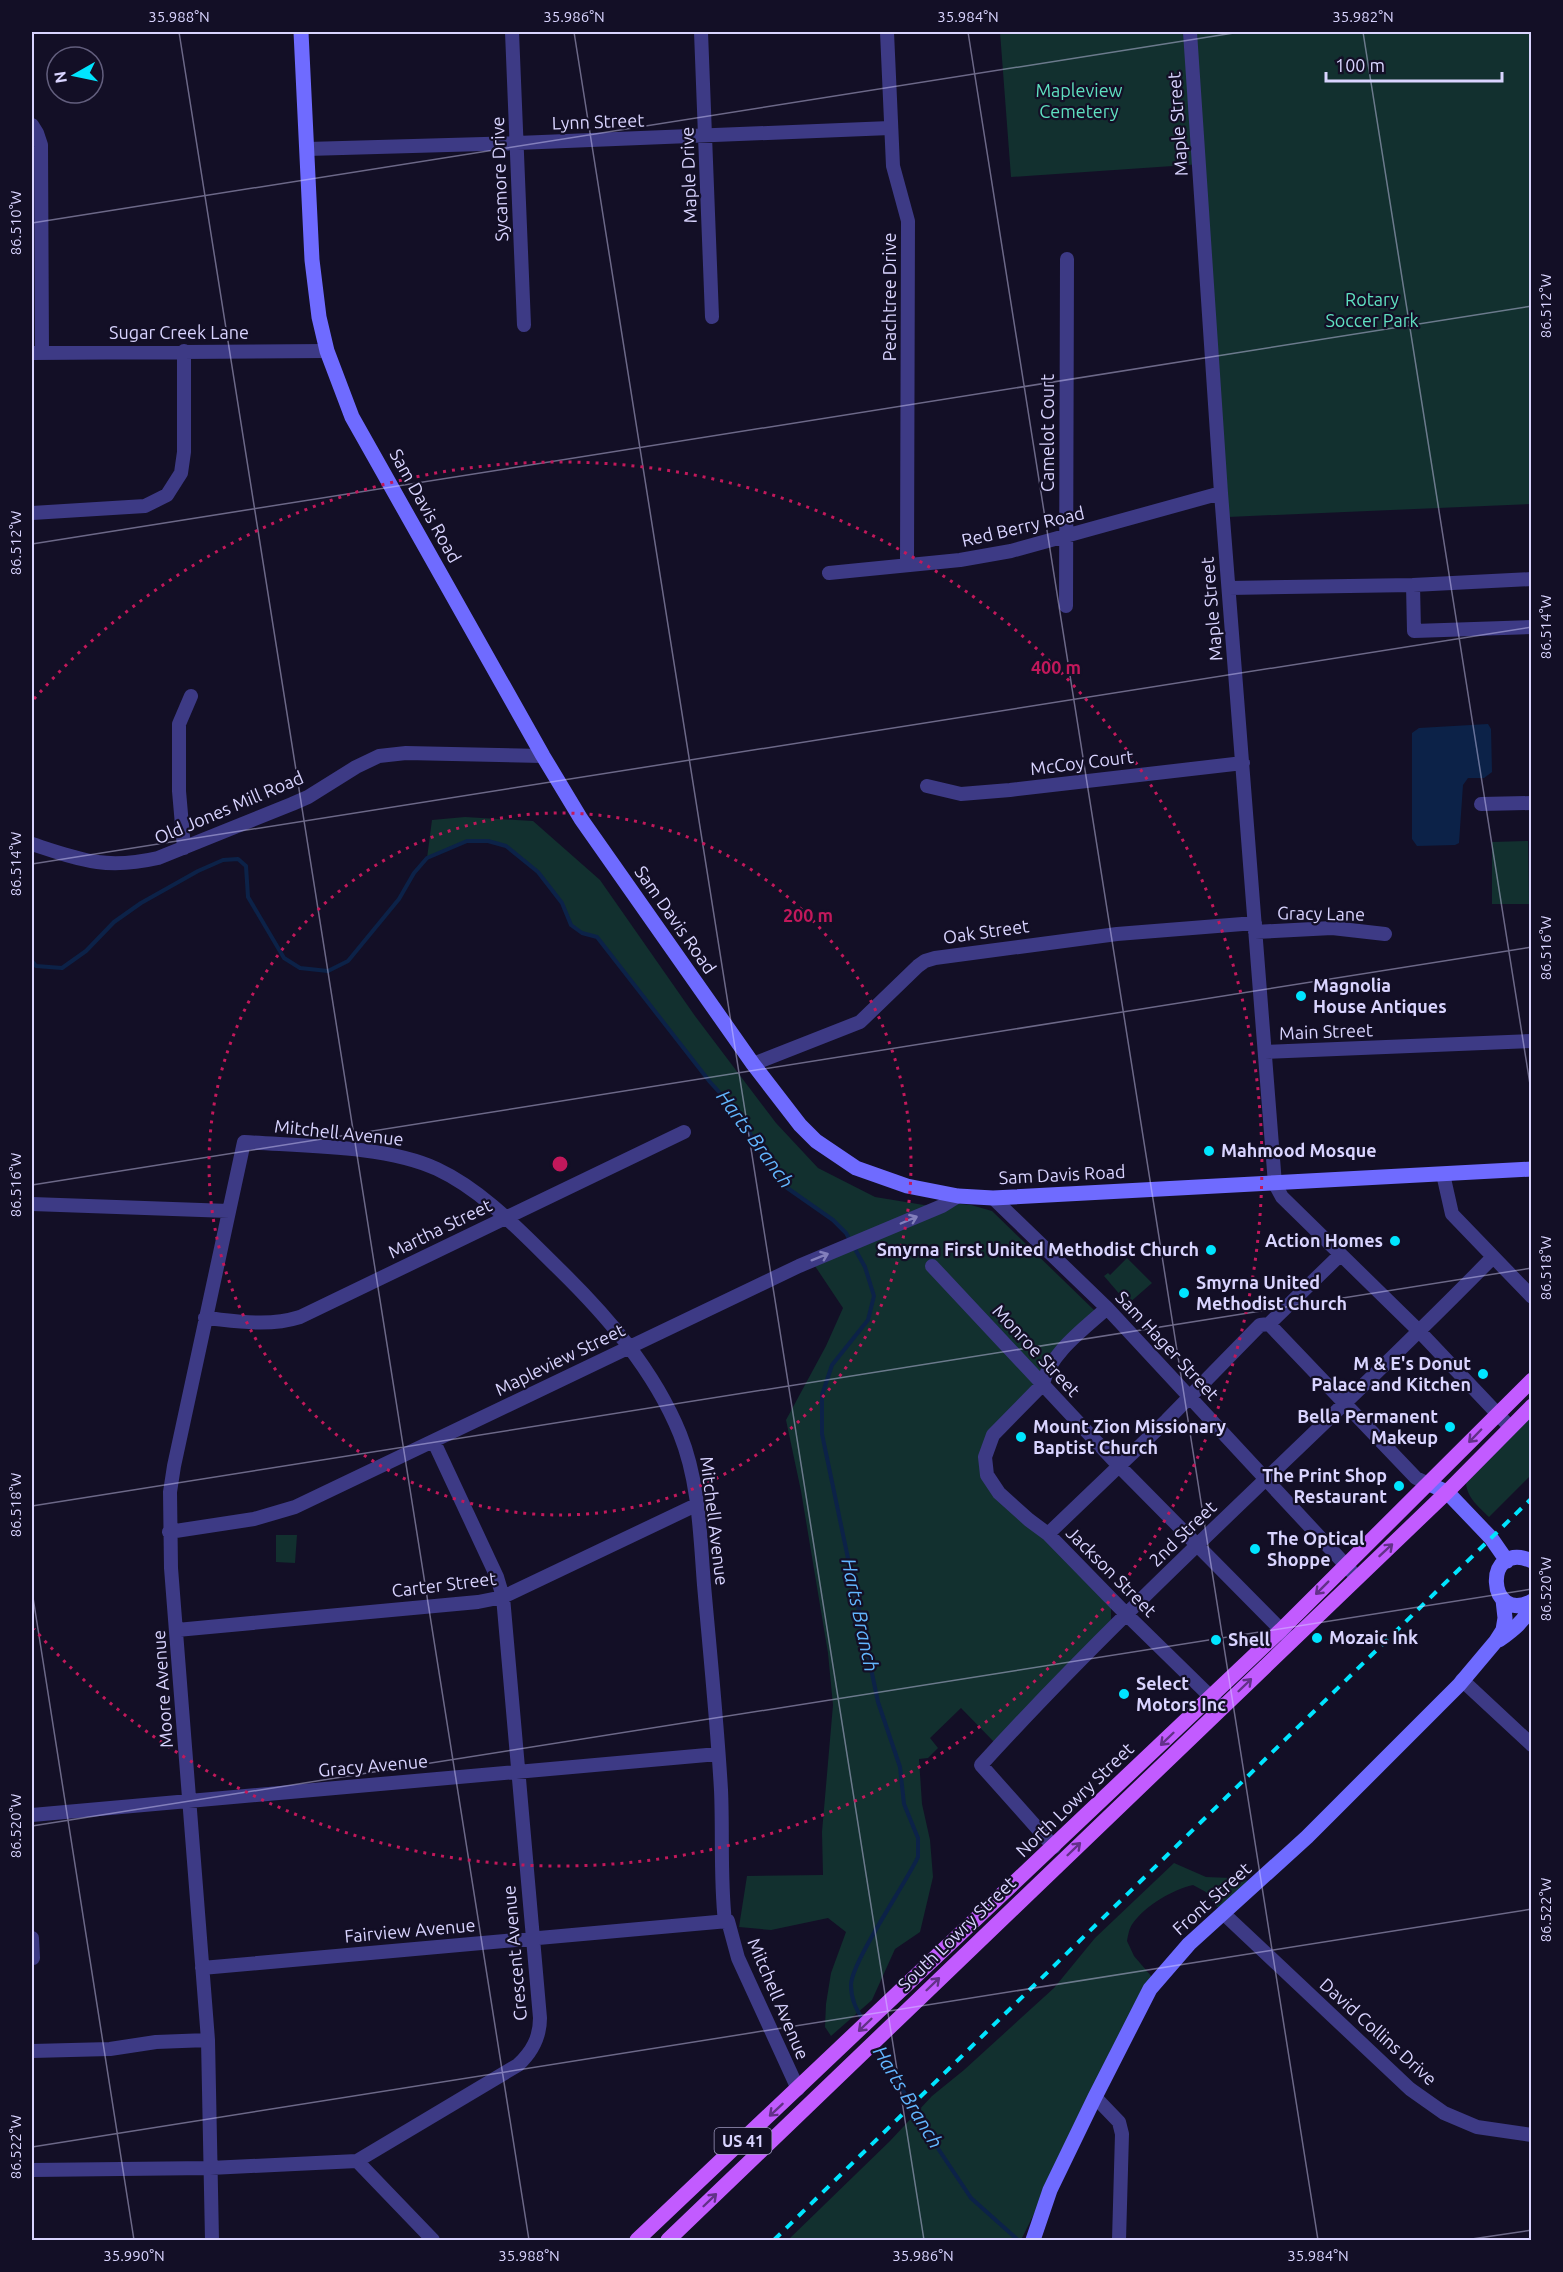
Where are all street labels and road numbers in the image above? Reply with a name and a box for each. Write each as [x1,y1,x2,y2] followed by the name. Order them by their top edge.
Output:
[1163,71,1191,177] street label: Maple Street
[551,109,645,133] street label: Lynn Street
[487,116,511,242] street label: Sycamore Drive
[676,126,700,224] street label: Maple Drive
[879,233,899,361] street label: Peachtree Drive
[109,322,249,342] street label: Sugar Creek Lane
[1037,374,1057,492] street label: Camelot Court
[386,445,465,566] street label: Sam Davis Road
[959,502,1086,550] street label: Red Berry Road
[1196,556,1226,662] street label: Maple Street
[1029,746,1135,778] street label: McCoy Court
[151,767,306,848] street label: Old Jones Mill Road
[631,862,720,977] street label: Sam Davis Road
[1277,902,1365,924] street label: Gracy Lane
[942,915,1030,947] street label: Oak Street
[1279,1019,1373,1043] street label: Main Street
[273,1115,405,1149] street label: Mitchell Avenue
[998,1161,1126,1187] street label: Sam Davis Road
[385,1194,495,1262] street label: Martha Street
[1112,1287,1223,1404] street label: Sam Hager Street
[989,1300,1084,1400] street label: Monroe Street
[492,1319,628,1399] street label: Mapleview Street
[697,1455,733,1587] street label: Mitchell Avenue
[1145,1496,1220,1570] street label: 2nd Street
[1063,1522,1161,1620] street label: Jackson Street
[390,1568,497,1600] street label: Carter Street
[148,1629,176,1749] street label: Moore Avenue
[1011,1738,1137,1861] street label: North Lowry Street
[317,1750,429,1780] street label: Gracy Avenue
[1168,1858,1255,1939] street label: Front Street
[893,1872,1019,1995] street label: South Lowry Street
[498,1884,530,2022] street label: Crescent Avenue
[344,1914,476,1946] street label: Fairview Avenue
[744,1935,813,2062] street label: Mitchell Avenue
[1316,1974,1441,2089] street label: David Collins Drive
[714,2128,771,2154] road number: US 41

